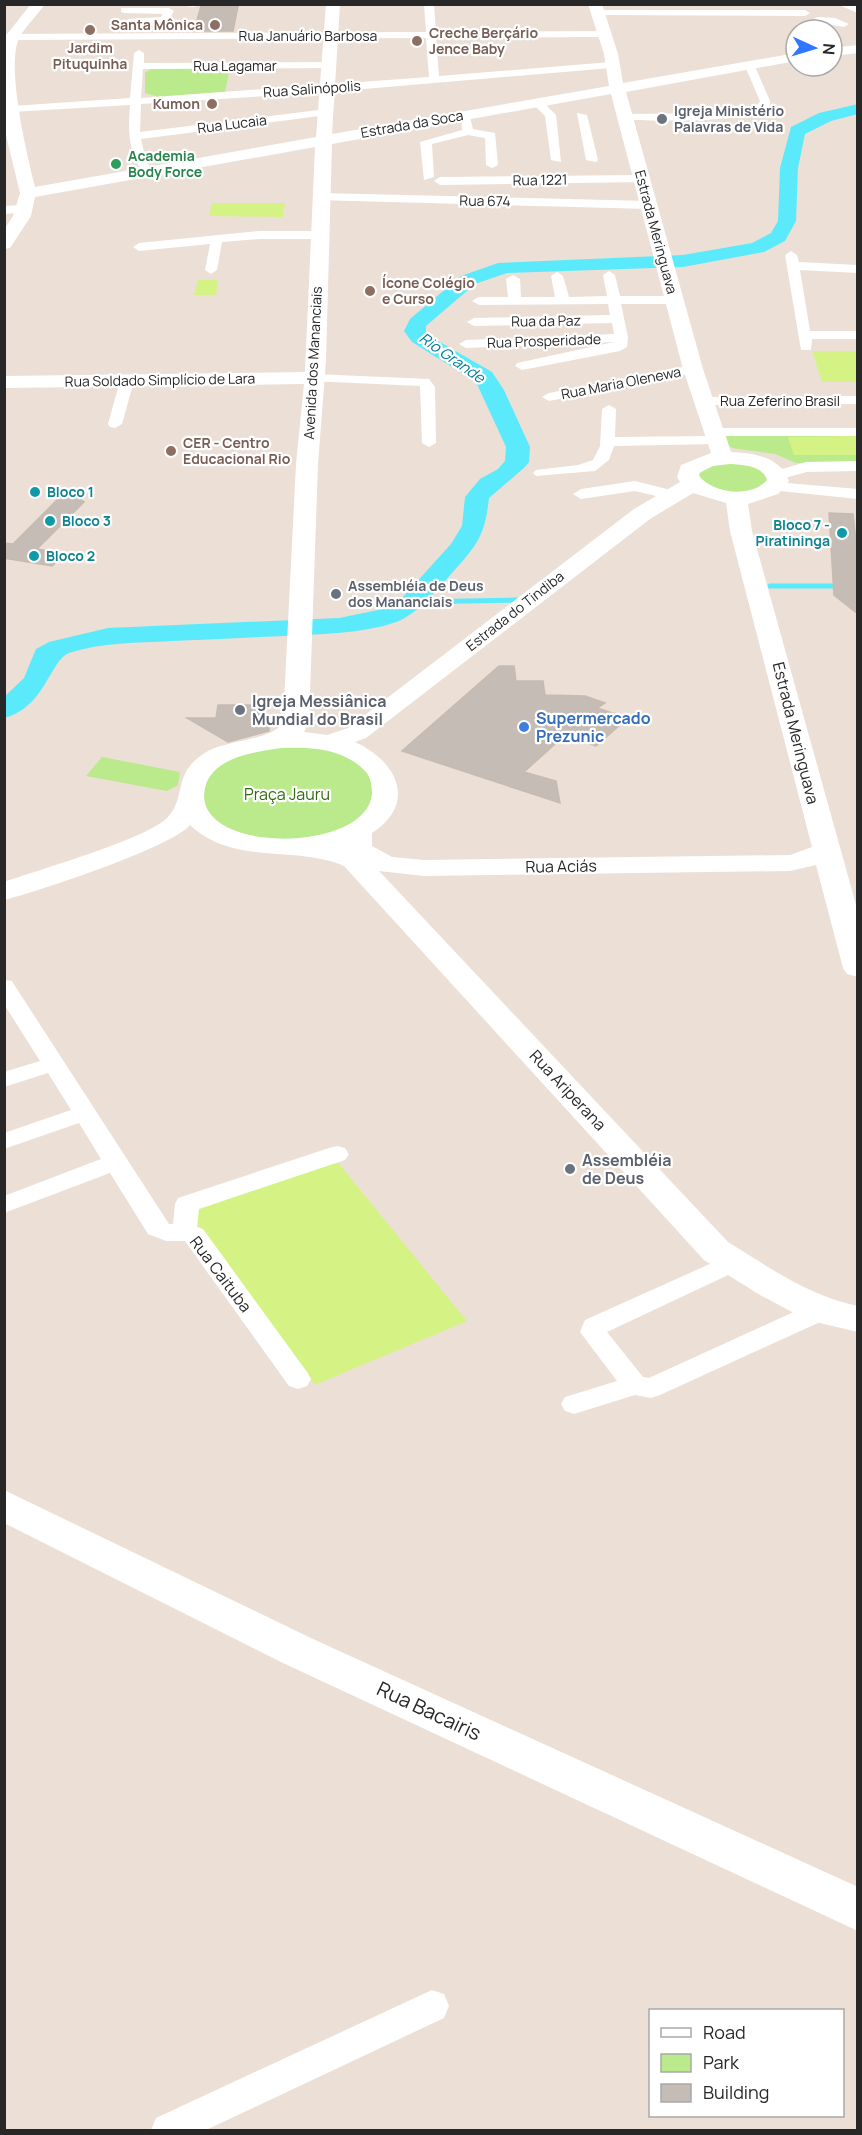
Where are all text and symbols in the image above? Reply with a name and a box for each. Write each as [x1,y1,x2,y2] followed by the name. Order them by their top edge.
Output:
[111,15,203,34] place label: Santa Mônica
[208,18,222,32] marker: Santa Mônica
[784,18,844,78] north arrow
[83,23,97,37] marker: Jardim Pituquinha
[429,23,538,58] place label: Creche Berçário Jence Baby
[239,26,377,45] street label: Rua Januário Barbosa
[410,34,424,48] marker: Creche Berçário Jence Baby
[53,38,127,73] place label: Jardim Pituquinha
[818,43,840,56] text: N
[193,56,277,75] street label: Rua Lagamar
[263,76,361,101] street label: Rua Salinópolis
[153,94,200,113] place label: Kumon
[205,97,219,111] marker: Kumon
[674,101,784,136] place label: Igreja Ministério Palavras de Vida
[359,105,465,142] street label: Estrada da Soca
[196,110,268,137] street label: Rua Lucaia
[655,112,669,126] marker: Igreja Ministério Palavras de Vida
[128,146,202,181] place label: Academia Body Force
[109,157,123,171] marker: Academia Body Force
[631,168,682,296] street label: Estrada Meringuava
[513,170,567,189] street label: Rua 1221
[459,191,511,210] street label: Rua 674
[382,273,475,308] place label: Ícone Colégio e Curso
[363,284,377,298] marker: Ícone Colégio e Curso
[299,286,326,440] street label: Avenida dos Mananciais
[511,310,581,331] street label: Rua da Paz
[415,327,490,389] water label: Rio Grande
[487,329,601,352] street label: Rua Prosperidade
[559,362,683,403] street label: Rua Maria Olenewa
[65,368,255,391] street label: Rua Soldado Simplício de Lara
[720,391,840,410] street label: Rua Zeferino Brasil
[183,433,291,468] place label: CER - Centro Educacional Rio
[164,444,178,458] marker: CER - Centro Educacional Rio
[47,482,94,501] place label: Bloco 1
[28,485,42,499] marker: Bloco 1
[62,511,111,530] place label: Bloco 3
[43,514,57,528] marker: Bloco 3
[756,515,830,550] place label: Bloco 7 - Piratininga
[835,526,849,540] marker: Bloco 7 - Piratininga
[46,546,95,565] place label: Bloco 2
[27,549,41,563] marker: Bloco 2
[462,566,568,655] street label: Estrada do Tindiba
[348,576,484,611] place label: Assembléia de Deus dos Mananciais
[329,587,343,601] marker: Assembléia de Deus dos Mananciais
[768,660,824,806] street label: Estrada Meringuava
[252,690,386,730] place label: Igreja Messiânica Mundial do Brasil
[233,703,247,717] marker: Igreja Messiânica Mundial do Brasil
[536,707,651,747] place label: Supermercado Prezunic
[517,720,531,734] marker: Supermercado Prezunic
[244,783,330,805] park label: Praça Jauru
[525,854,597,878] street label: Rua Aciás
[525,1045,611,1135] street label: Rua Ariperana
[582,1149,672,1189] place label: Assembléia de Deus
[563,1162,577,1176] marker: Assembléia de Deus
[185,1231,257,1317] street label: Rua Caituba
[373,1675,486,1746] street label: Rua Bacairis
[649,2009,844,2117] legend
[703,2020,746,2044] text: Road
[703,2050,740,2074] text: Park
[703,2080,769,2104] text: Building

